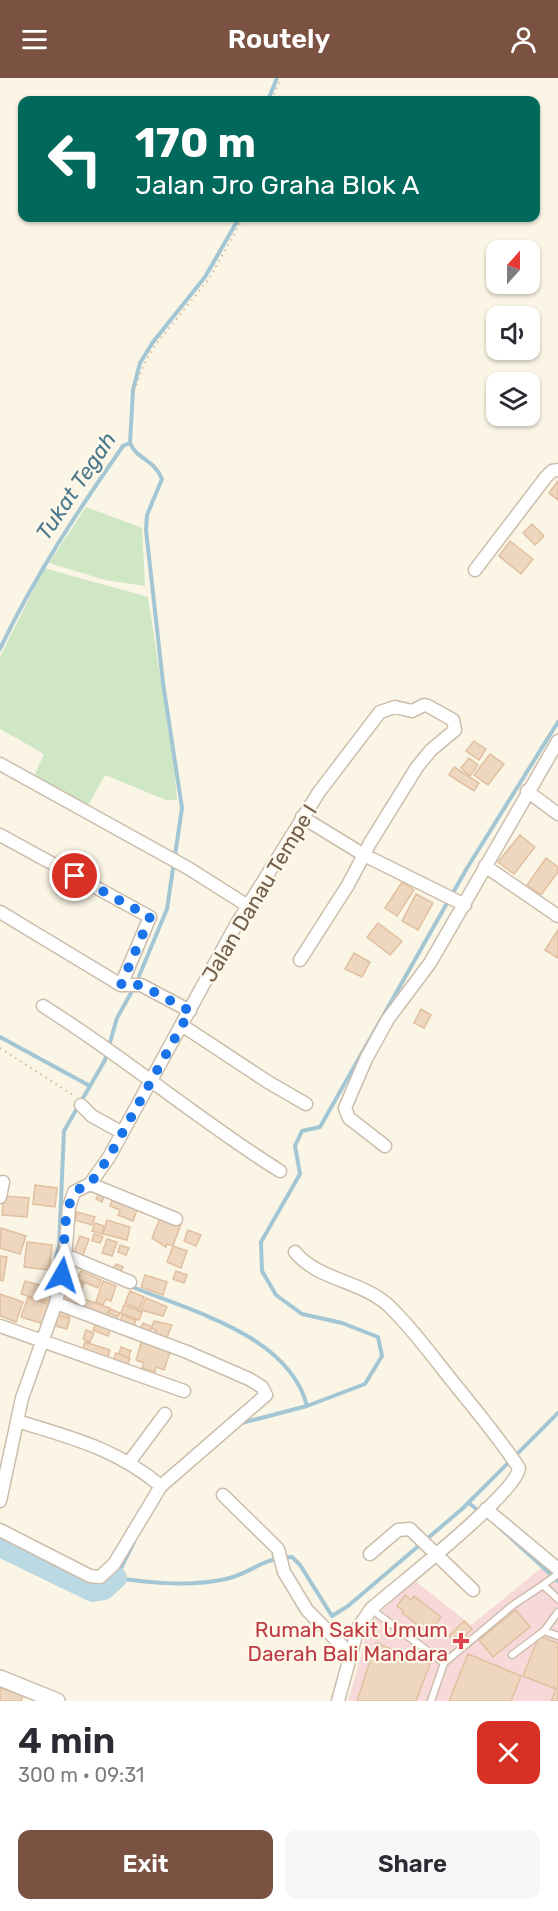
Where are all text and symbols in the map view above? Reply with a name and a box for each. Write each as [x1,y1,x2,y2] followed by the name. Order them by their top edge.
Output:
[18,23,51,56] icon: menu
[228,23,330,55] text: Routely
[507,23,540,56] icon: person
[135,118,256,168] text: 170 m
[36,120,114,198] icon: left
[135,169,420,201] text: Jalan Jro Graha Blok A
[486,240,540,294] north arrow
[486,240,540,426] map controls
[486,306,540,360] button: sound
[486,372,540,426] button: layers
[30,427,122,545] water label: Tukat Tegah
[196,800,322,986] street label: Jalan Danau Tempe I
[49,850,100,901] pin
[58,859,91,892] icon: arrive
[30,1243,94,1307] position arrow
[247,1617,448,1666] place label: Rumah Sakit Umum Daerah Bali Mandara
[452,1632,470,1650] marker: Rumah Sakit Umum Daerah Bali Mandara
[18,1719,115,1762] text: 4 min
[477,1721,540,1784] button: close
[18,1763,144,1787] text: 300 m · 09:31
[18,1830,273,1899] button: Exit
[285,1830,540,1899] button: Share

